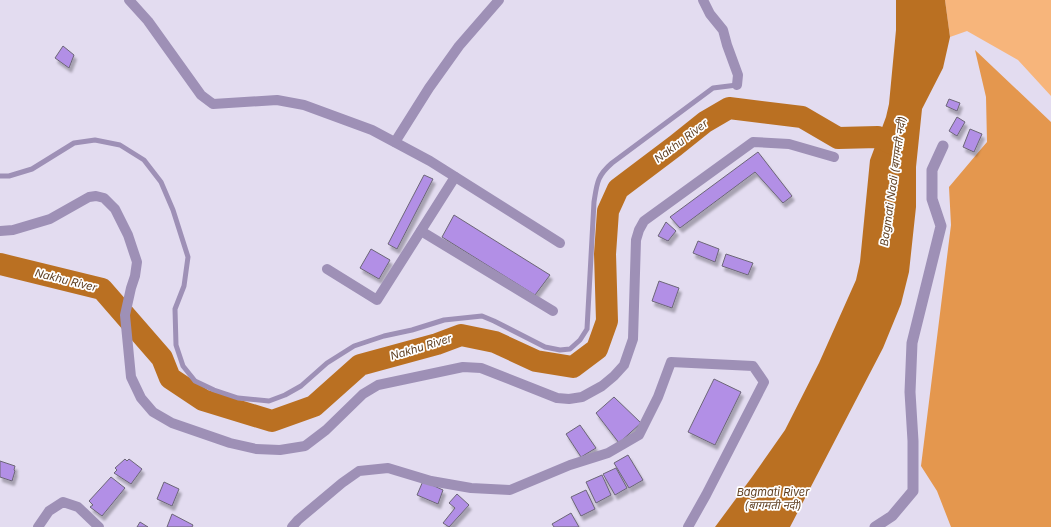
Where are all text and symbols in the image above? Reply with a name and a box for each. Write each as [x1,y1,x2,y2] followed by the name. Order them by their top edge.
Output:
[877,115,909,247] water label: Bagmati Nadi (बागमती नदी)
[651,116,711,166] water label: Nakhu River
[34,266,99,295] water label: Nakhu River
[389,331,454,363] water label: Nakhu River
[737,485,810,512] water label: Bagmati River (बागमती नदी)

